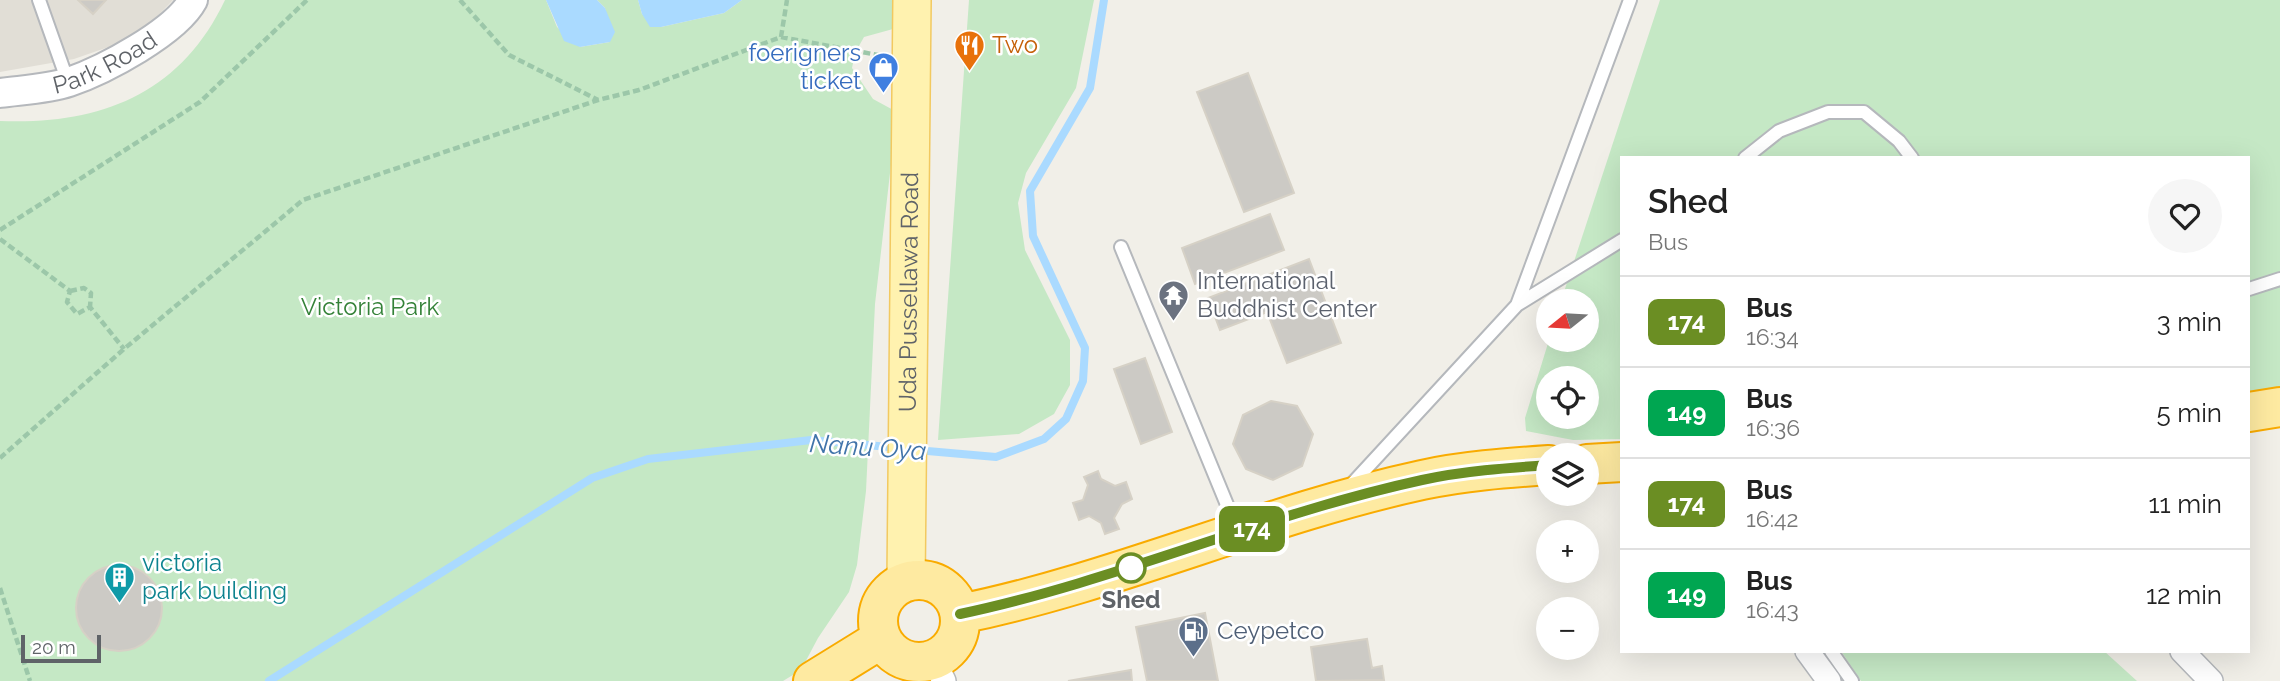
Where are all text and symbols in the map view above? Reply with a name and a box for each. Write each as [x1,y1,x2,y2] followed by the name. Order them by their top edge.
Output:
[50,25,162,100] street label: Park Road
[952,28,986,72] restaurant icon: Two
[992,30,1038,59] place label: Two
[749,38,861,95] place label: foerigners ticket
[867,50,901,94] shop icon: foerigners ticket
[893,172,924,412] street label: Uda Pussellawa Road
[2148,179,2222,253] button: heart
[1648,182,1729,221] text: Shed
[1648,228,1688,255] text: Bus
[1197,266,1377,323] place label: International Buddhist Center
[1157,278,1191,322] temple icon: International Buddhist Center
[1536,289,1600,352] north arrow
[1536,289,1599,660] map controls
[301,292,440,321] park label: Victoria Park
[1746,293,1793,323] text: Bus
[1667,307,1706,336] text: 174
[2157,307,2222,337] text: 3 min
[1746,323,1799,350] text: 16:34
[1536,366,1599,429] button: locate
[1746,384,1793,414] text: Bus
[1667,398,1706,427] text: 149
[2156,398,2222,428] text: 5 min
[1746,414,1800,441] text: 16:36
[809,428,927,466] water label: Nanu Oya
[1536,443,1599,506] button: layers
[1746,475,1793,505] text: Bus
[1667,489,1706,518] text: 174
[2148,489,2222,519] text: 11 min
[1746,505,1799,532] text: 16:42
[1212,506,1292,552] line badge: 174
[1233,514,1271,543] text: 174
[1536,520,1599,583] button: +
[142,548,287,605] place label: victoria park building
[1116,553,1146,583] marker: Shed
[102,560,136,604] building icon: victoria park building
[1746,566,1793,596] text: Bus
[1667,580,1706,609] text: 149
[2146,580,2222,610] text: 12 min
[1101,585,1161,614] place label: Shed
[1746,596,1799,623] text: 16:43
[1536,597,1599,660] button: −
[1177,614,1211,658] fuel station icon: Ceypetco
[1217,616,1324,645] place label: Ceypetco
[21,632,102,664] scale bar
[32,636,76,658] text: 20 m

